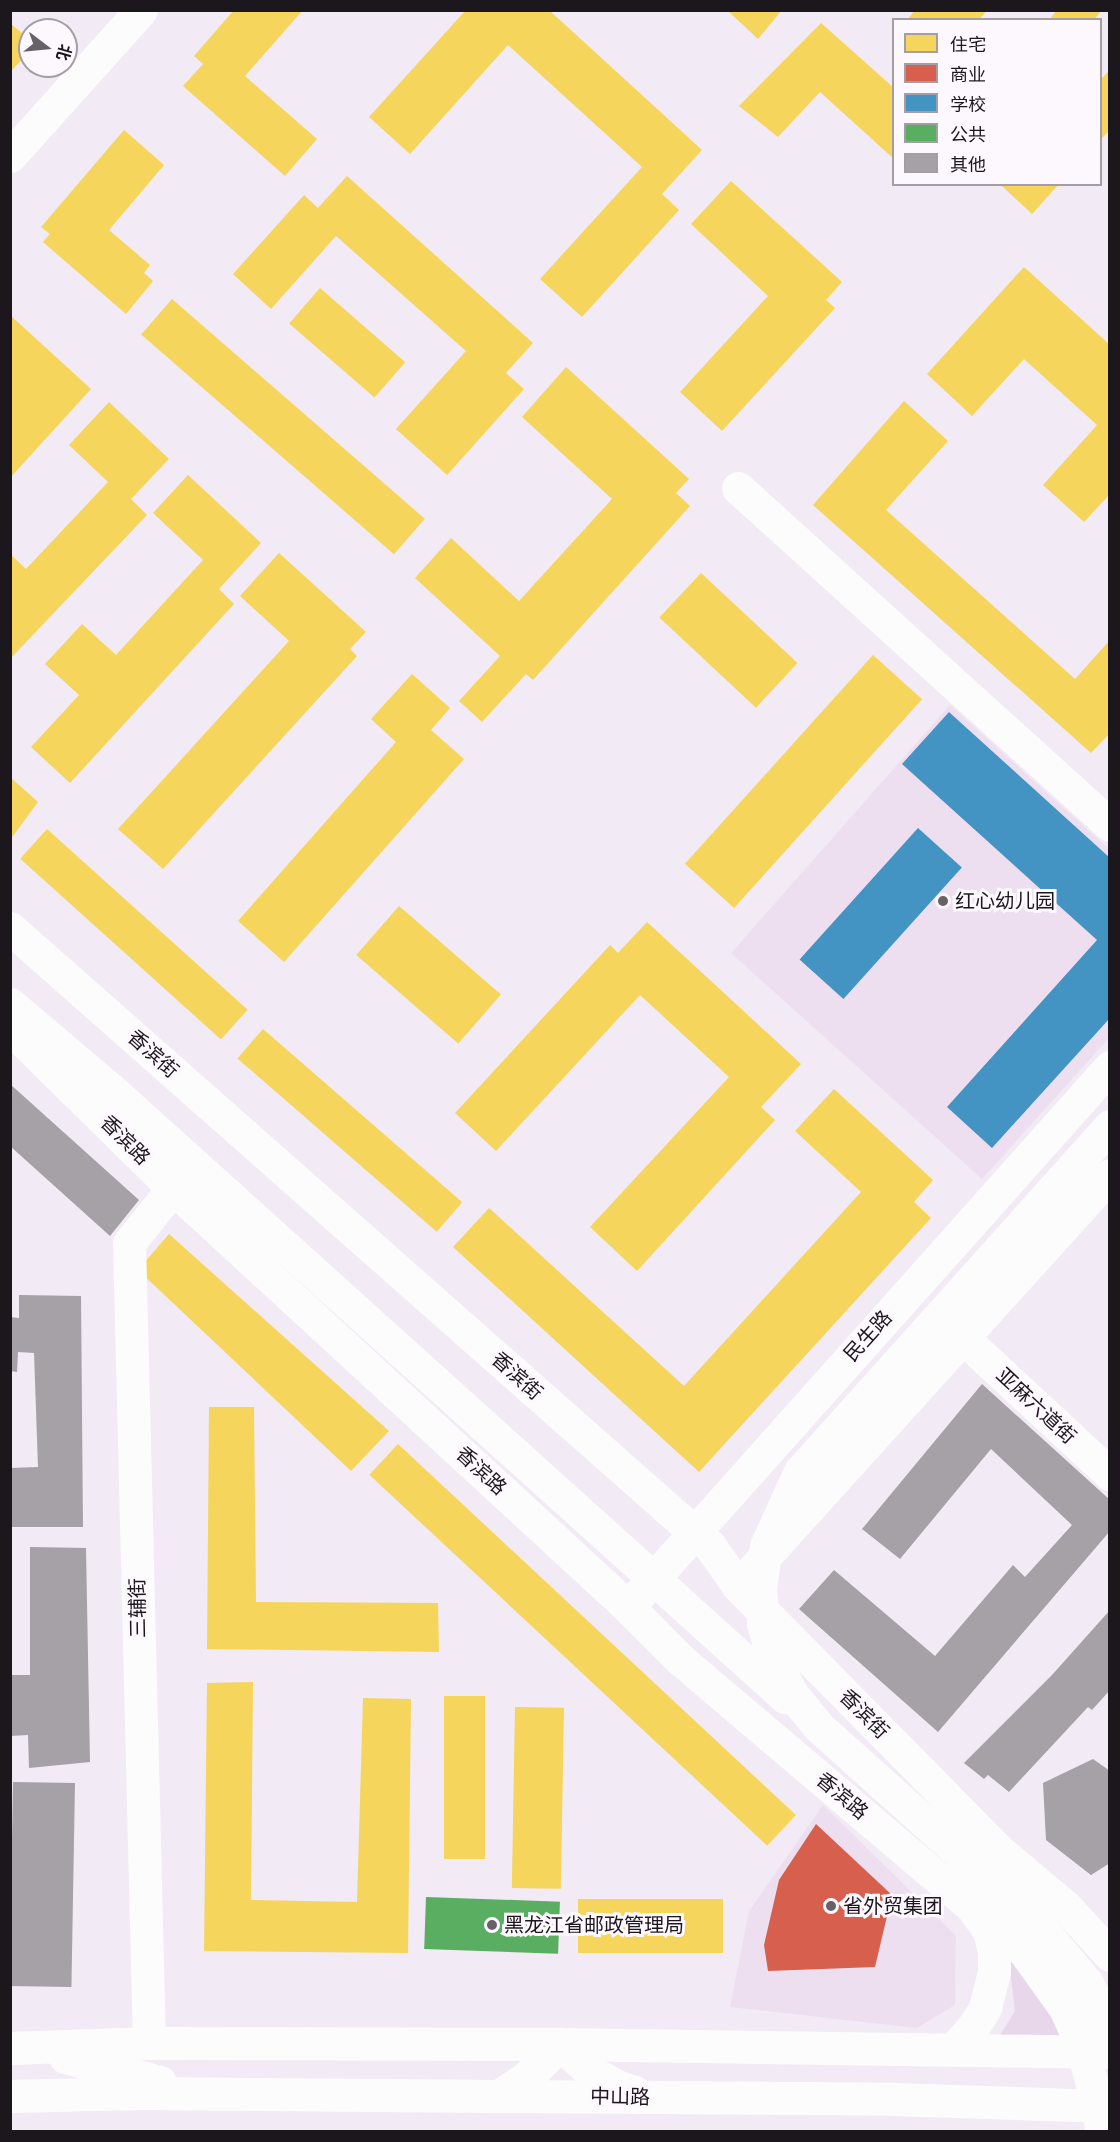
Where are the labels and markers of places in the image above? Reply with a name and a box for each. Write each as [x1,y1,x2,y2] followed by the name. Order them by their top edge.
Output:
[955,889,1055,913] place label: 红心幼儿园
[936,894,950,908] marker: 红心幼儿园
[843,1894,943,1918] place label: 省外贸集团
[824,1899,838,1913] marker: 省外贸集团
[504,1913,684,1937] place label: 黑龙江省邮政管理局
[485,1918,499,1932] marker: 黑龙江省邮政管理局

